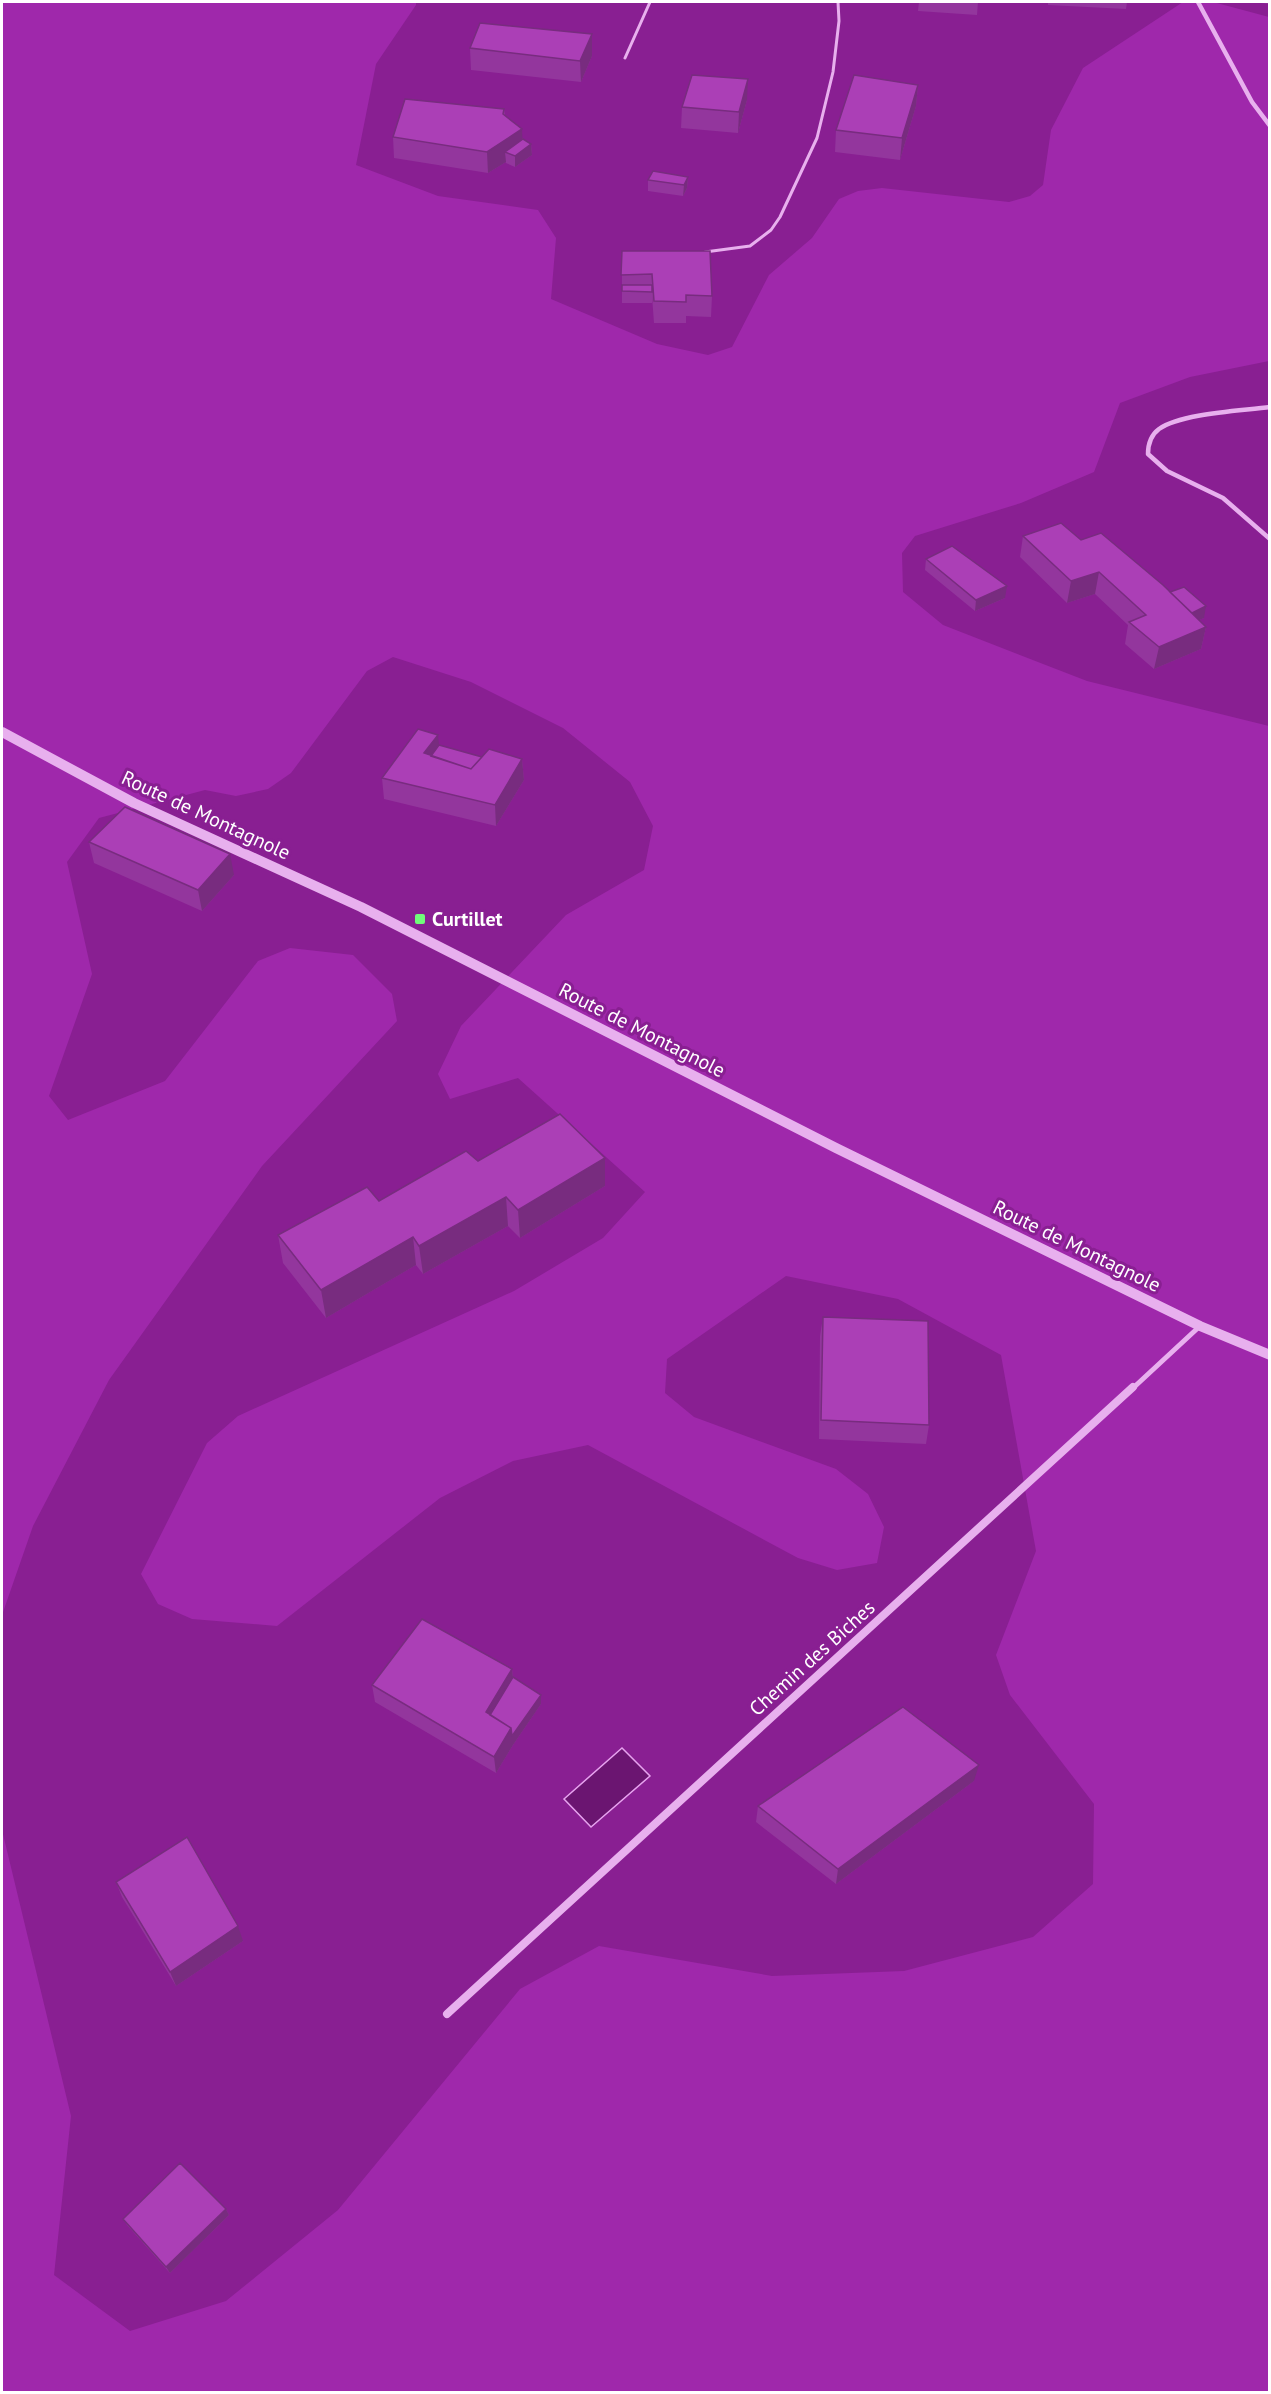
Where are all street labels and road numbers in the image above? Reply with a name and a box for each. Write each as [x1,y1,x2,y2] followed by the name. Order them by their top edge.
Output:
[117,764,295,866] street label: Route de Montagnole
[554,977,730,1083] street label: Route de Montagnole
[989,1194,1165,1298] street label: Route de Montagnole
[744,1595,880,1721] street label: Chemin des Biches

